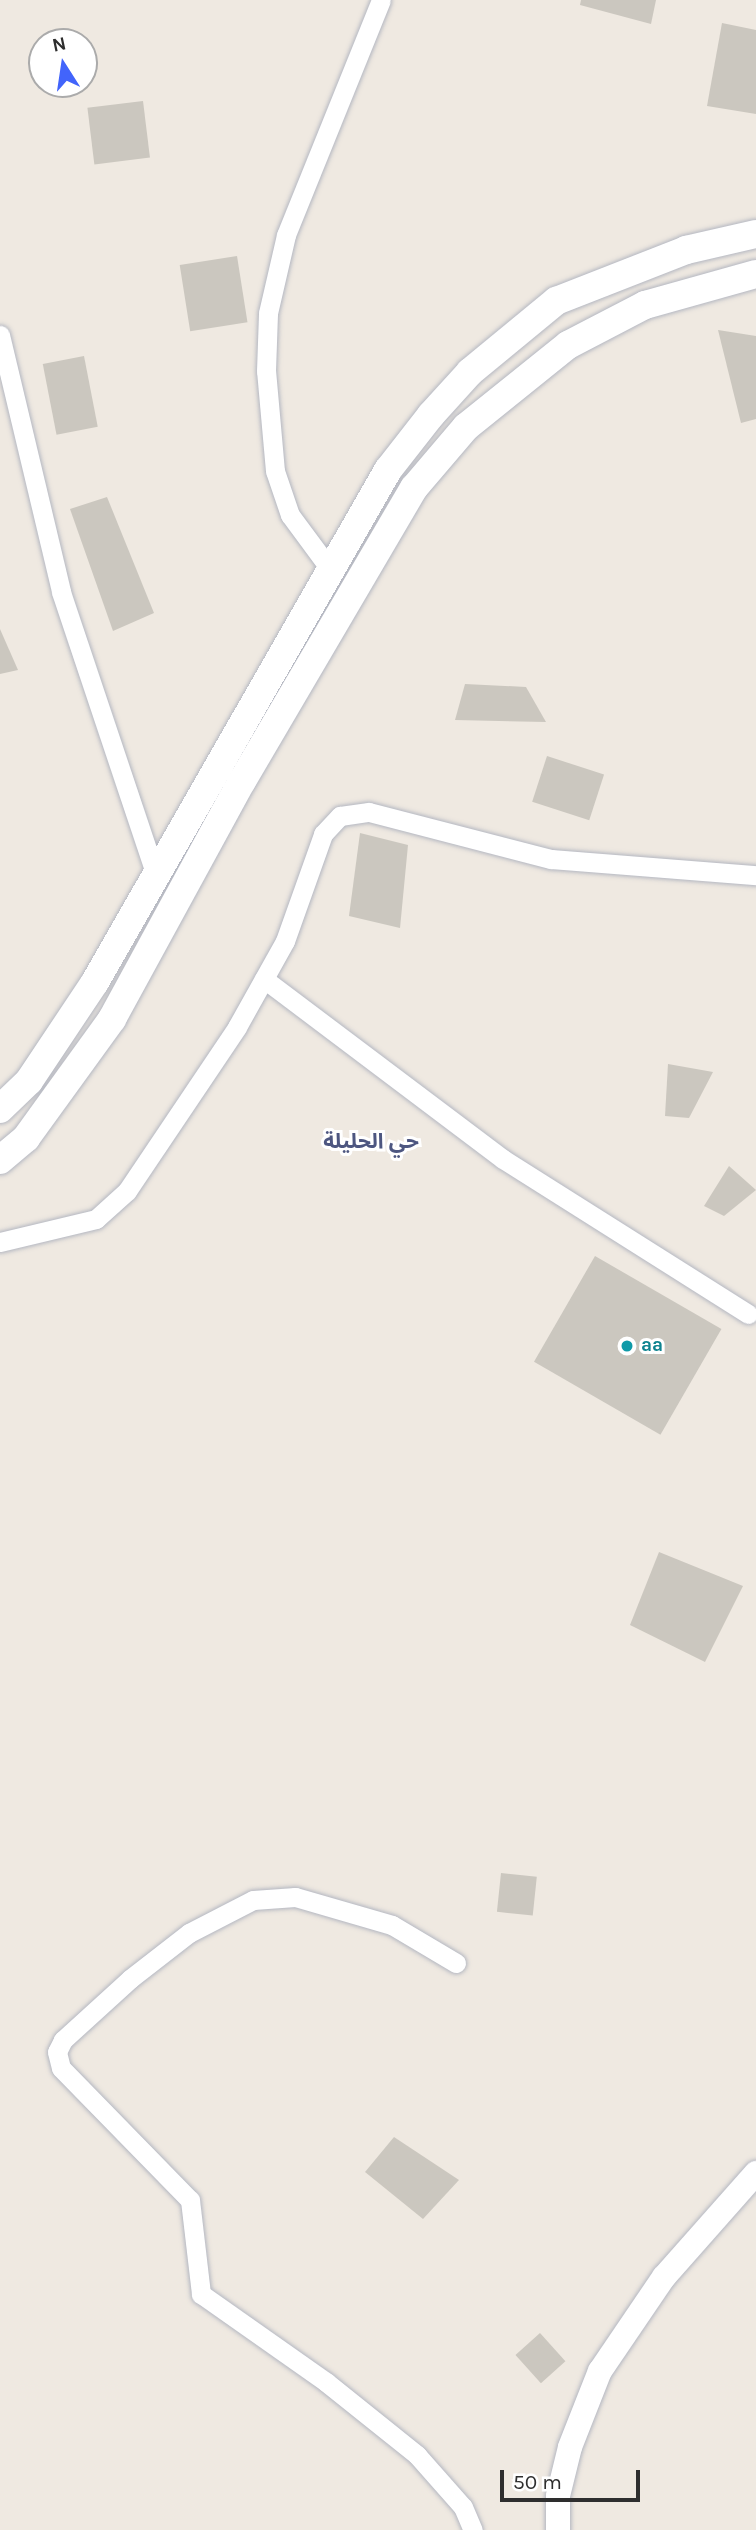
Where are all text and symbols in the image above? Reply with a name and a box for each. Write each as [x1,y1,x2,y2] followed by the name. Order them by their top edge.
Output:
[28,28,98,98] north arrow
[50,32,68,57] text: N
[323,1128,419,1154] district label: حي الحليلة
[641,1335,663,1357] place label: aa
[619,1338,635,1354] marker: aa
[504,2456,644,2500] scale bar
[513,2470,562,2494] text: 50 m

